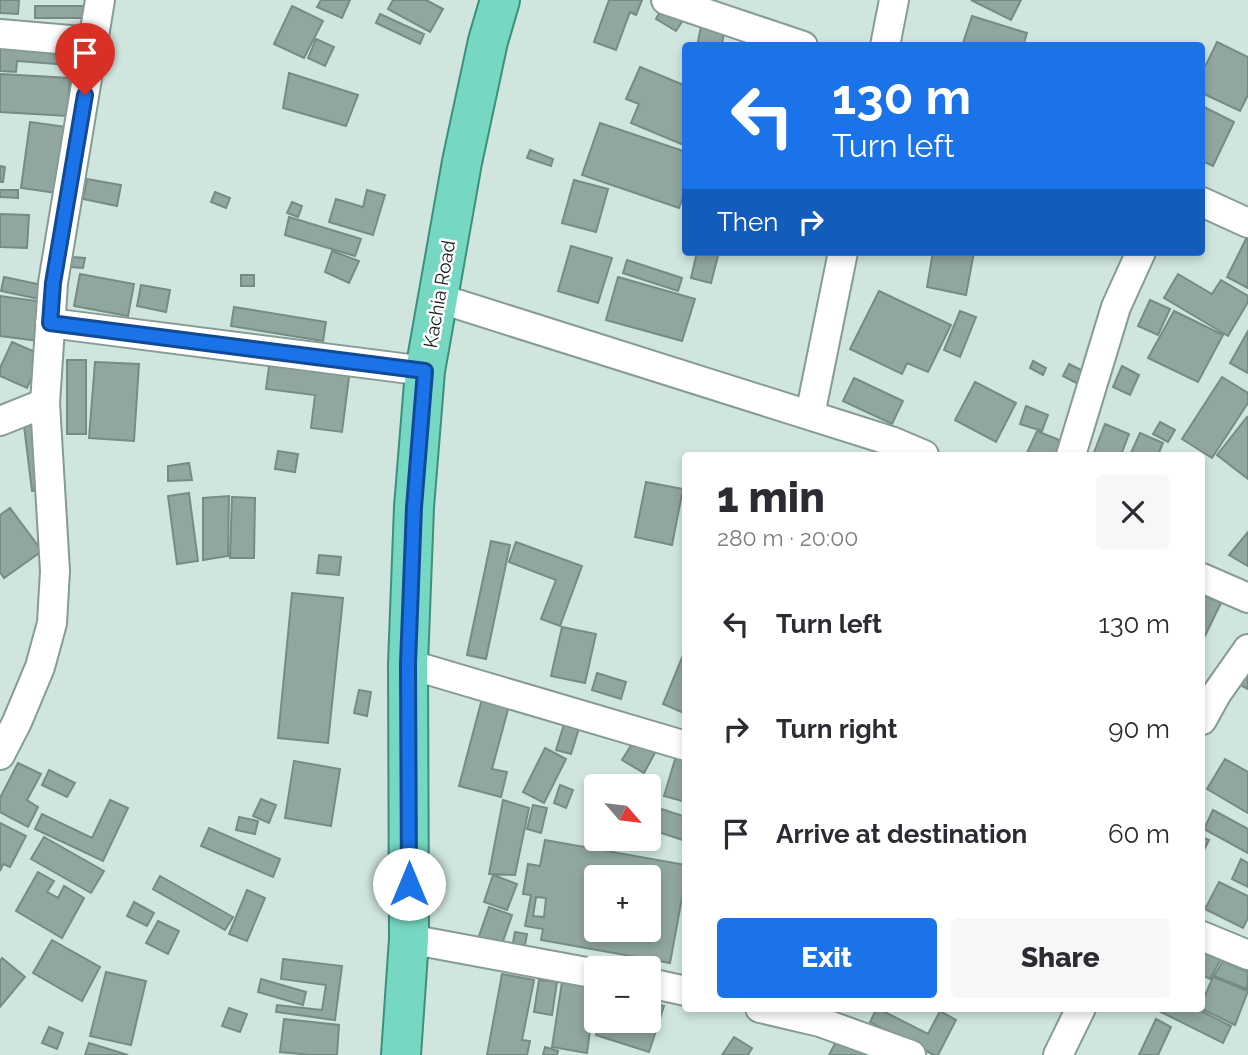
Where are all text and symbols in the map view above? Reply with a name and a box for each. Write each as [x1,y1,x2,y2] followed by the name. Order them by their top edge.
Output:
[55,23,115,95] pin
[66,34,104,72] icon: arrive
[832,68,971,125] text: 130 m
[717,70,808,161] icon: left
[832,127,954,164] text: Turn left
[792,203,830,241] icon: right
[717,207,778,237] text: Then
[419,238,459,350] street label: Kachia Road
[717,473,825,522] text: 1 min
[1096,475,1170,549] button: close
[717,524,858,551] text: 280 m · 20:00
[717,605,755,643] icon: left
[776,609,882,639] text: Turn left
[1099,609,1170,639] text: 130 m
[717,710,755,748] icon: right
[776,714,897,744] text: Turn right
[1108,714,1170,744] text: 90 m
[584,774,662,850] north arrow
[584,774,661,1033] map controls
[717,815,755,853] icon: arrive
[776,819,1027,849] text: Arrive at destination
[1108,819,1170,849] text: 60 m
[372,847,446,921] position arrow
[584,865,661,942] button: +
[717,918,937,998] button: Exit
[951,918,1170,998] button: Share
[584,956,661,1033] button: −

